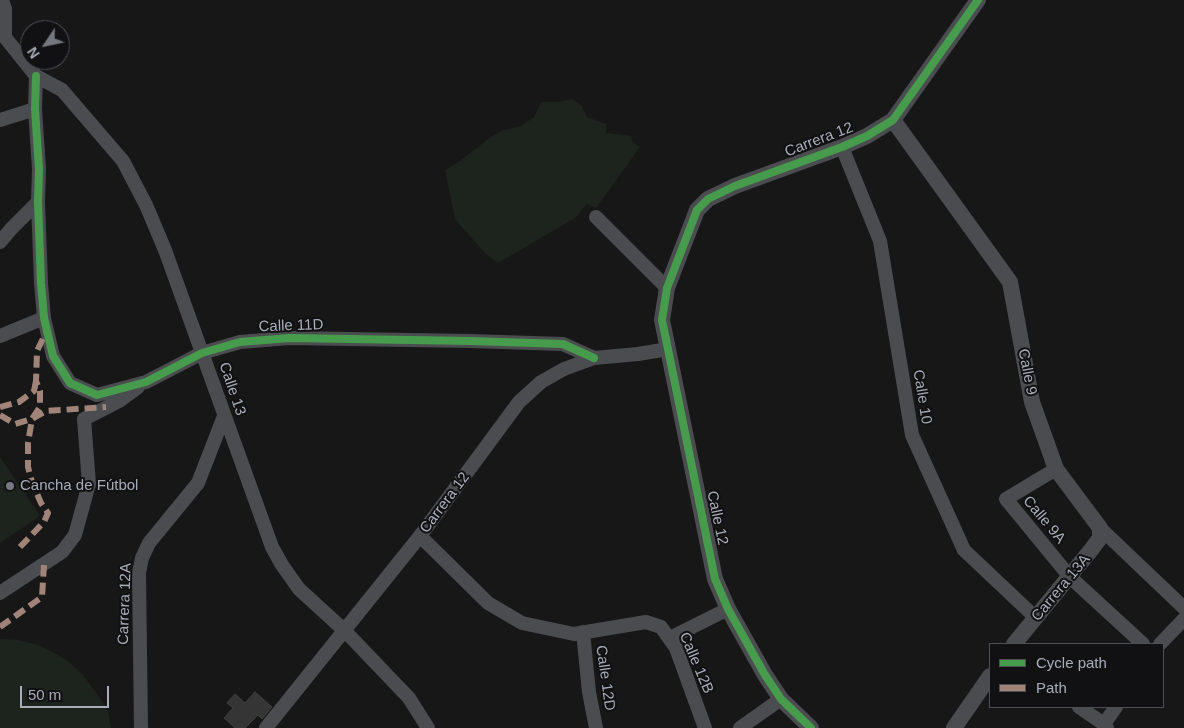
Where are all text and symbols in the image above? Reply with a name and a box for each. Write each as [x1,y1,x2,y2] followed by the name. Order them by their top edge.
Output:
[20,20,70,70] north arrow
[24,44,43,61] text: N
[782,119,856,161] street label: Carrera 12
[258,316,324,336] street label: Calle 11D
[1014,347,1040,397] street label: Calle 9
[215,360,249,418] street label: Calle 13
[909,368,935,426] street label: Calle 10
[416,469,474,537] street label: Carrera 12
[20,477,138,495] place label: Cancha de Fútbol
[4,480,16,492] marker: Cancha de Fútbol
[702,489,732,547] street label: Calle 12
[1019,492,1069,548] street label: Calle 9A
[1028,551,1094,625] street label: Carrera 13A
[115,563,135,645] street label: Carrera 12A
[675,630,717,696] street label: Calle 12B
[989,643,1164,708] legend
[592,644,618,712] street label: Calle 12D
[1036,654,1107,671] text: Cycle path
[22,676,111,708] scale bar
[1036,679,1067,696] text: Path
[28,686,61,703] text: 50 m

